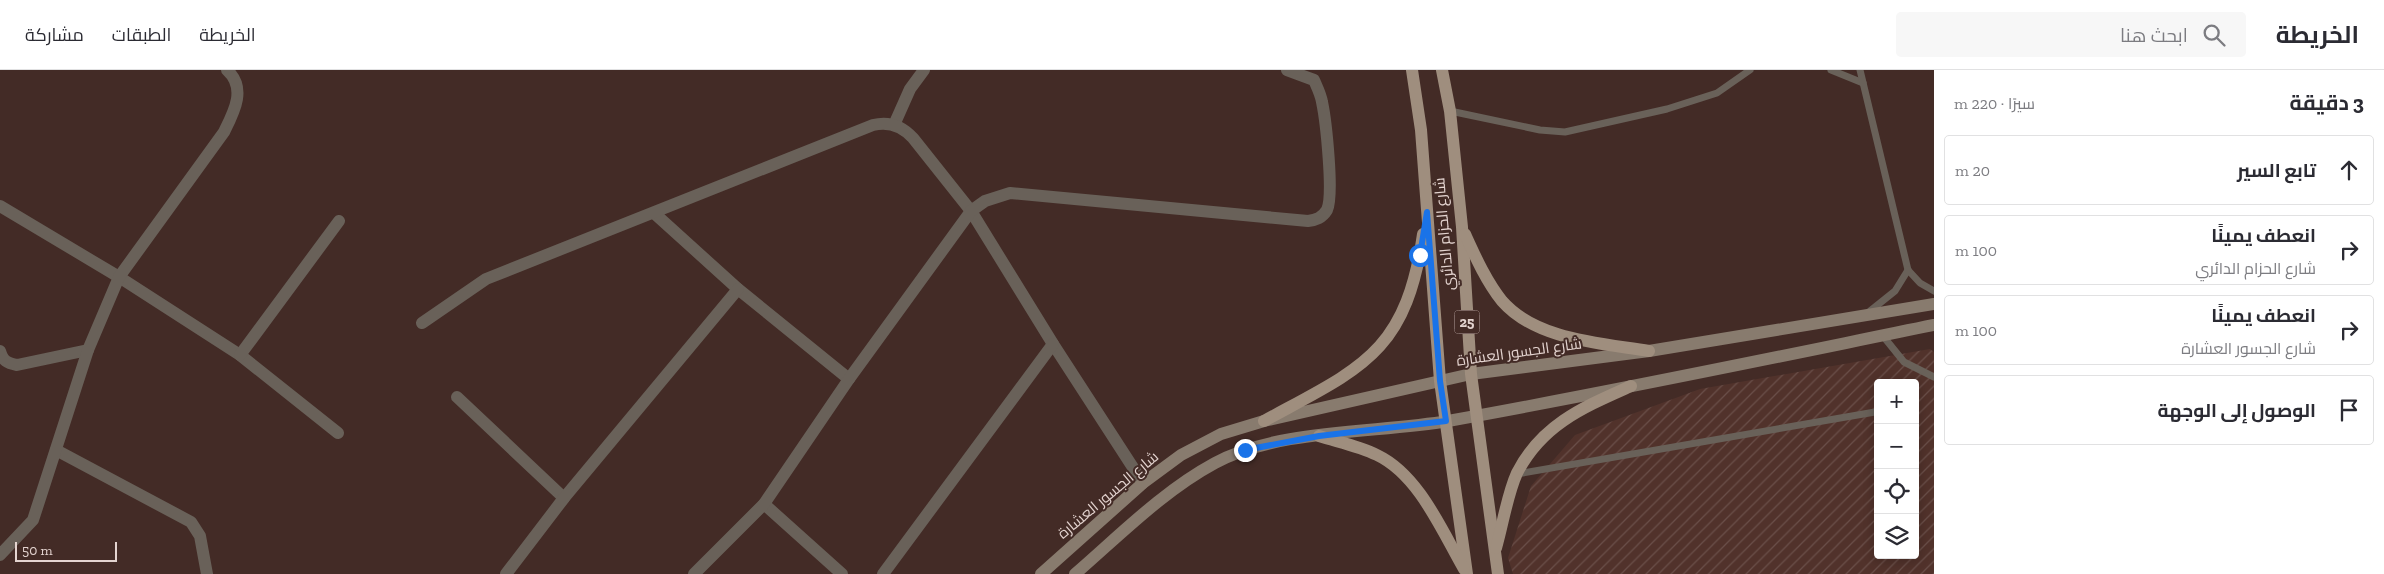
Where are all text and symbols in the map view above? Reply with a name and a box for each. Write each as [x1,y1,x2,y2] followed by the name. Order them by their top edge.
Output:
[1896,12,2246,57] search box
[2276,20,2359,49] text: الخريطة
[2200,21,2228,49] icon: search
[25,24,84,46] text: مشاركة
[112,24,171,46] text: الطبقات
[199,24,256,46] text: الخريطة
[2120,24,2188,47] text: ابحث هنا
[2290,90,2364,115] text: 3 دقيقة
[1954,94,2035,113] text: سيرًا · 220 m
[2335,156,2363,184] icon: ahead
[2237,159,2316,182] text: تابع السير
[1955,161,1990,180] text: 20 m
[1430,177,1461,291] street label: شارع الحزام الدائري
[2211,224,2316,247] text: انعطف يمينًا
[2335,236,2363,264] icon: right
[1955,241,1997,260] text: 100 m
[1409,244,1432,267] route start
[2195,259,2316,278] text: شارع الحزام الدائري
[2211,304,2316,327] text: انعطف يمينًا
[1454,310,1480,334] road number: 25
[2335,316,2363,344] icon: right
[1955,321,1997,340] text: 100 m
[1455,334,1583,372] street label: شارع الجسور العشارة
[2181,339,2316,358] text: شارع الجسور العشارة
[1874,379,1919,559] map controls
[1874,379,1919,424] button: +
[2335,396,2363,424] icon: arrive
[2158,399,2316,422] text: الوصول إلى الوجهة
[1874,424,1919,469] button: −
[1234,439,1257,462] route end
[1054,448,1163,544] street label: شارع الجسور العشارة
[1874,469,1919,514] button: locate
[1874,514,1919,559] button: layers
[15,539,118,562] scale bar
[22,542,53,559] text: 50 m

